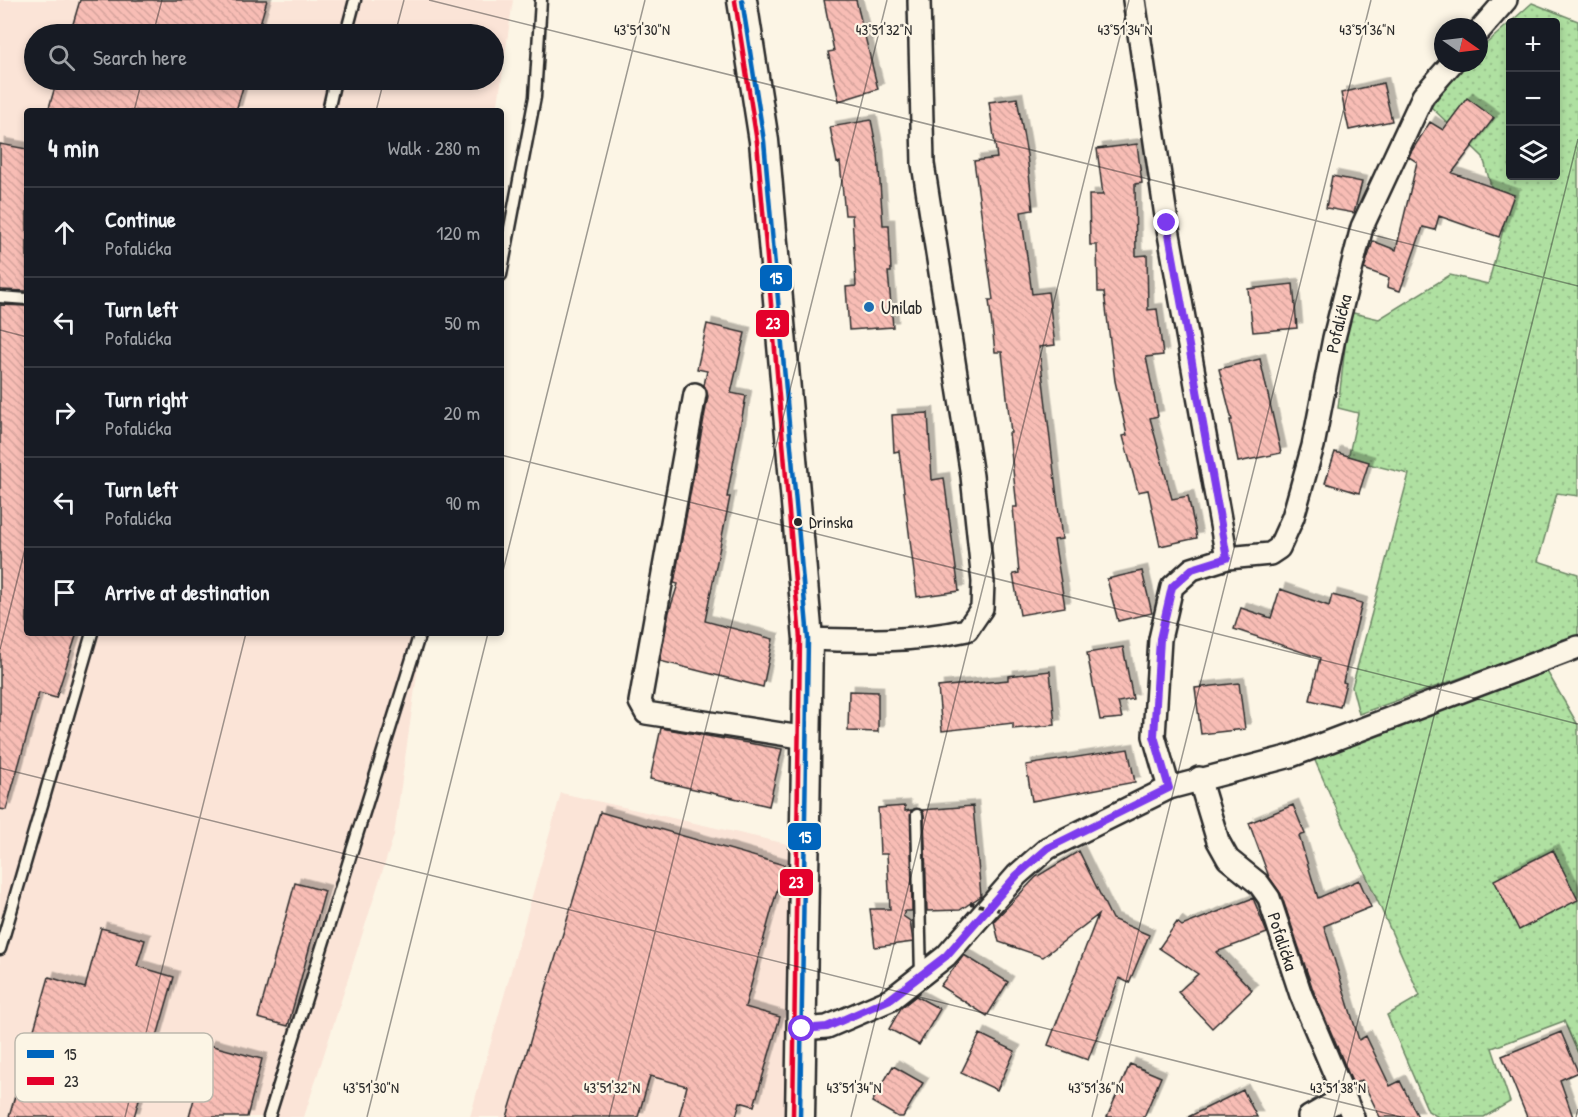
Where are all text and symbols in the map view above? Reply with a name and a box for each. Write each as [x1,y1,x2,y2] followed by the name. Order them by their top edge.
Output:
[1434,18,1488,72] north arrow
[1506,18,1560,180] map controls
[1506,18,1560,72] button: +
[614,19,670,40] text: 43°51'30"N
[856,19,912,40] text: 43°51'32"N
[1098,19,1152,40] text: 43°51'34"N
[1339,19,1395,40] text: 43°51'36"N
[24,24,504,90] search box
[45,41,78,74] icon: search
[93,42,187,72] text: Search here
[1506,72,1560,126] button: −
[1506,126,1560,180] button: layers
[48,130,99,165] text: 4 min
[388,134,480,161] text: Walk · 280 m
[105,204,176,234] text: Continue
[1153,209,1179,235] route end
[48,216,81,249] icon: ahead
[436,219,480,246] text: 120 m
[105,234,171,261] text: Pofalićka
[759,264,793,292] line badge: 15
[770,267,783,289] text: 15
[1319,291,1357,355] street label: Pofalićka
[105,294,178,324] text: Turn left
[881,295,922,320] place label: Unilab
[862,300,876,314] marker: Unilab
[48,306,81,339] icon: left
[444,309,480,336] text: 50 m
[755,309,790,338] line badge: 23
[766,312,780,334] text: 23
[105,324,171,351] text: Pofalićka
[105,384,188,414] text: Turn right
[48,396,81,429] icon: right
[443,399,480,426] text: 20 m
[105,414,171,441] text: Pofalićka
[105,474,178,504] text: Turn left
[48,486,81,519] icon: left
[446,489,480,516] text: 90 m
[105,504,171,531] text: Pofalićka
[809,511,853,533] place label: Drinska
[792,516,804,528] marker: Drinska
[48,576,81,609] icon: arrive
[105,577,270,607] text: Arrive at destination
[787,822,822,851] line badge: 15
[799,826,812,848] text: 15
[779,868,814,897] line badge: 23
[789,871,803,893] text: 23
[1262,909,1305,974] street label: Pofalićka
[788,1015,814,1041] route start
[15,1033,213,1102] legend
[64,1043,77,1065] text: 15
[64,1070,79,1092] text: 23
[343,1077,399,1098] text: 43°51'30"N
[584,1077,640,1098] text: 43°51'32"N
[827,1077,881,1098] text: 43°51'34"N
[1068,1077,1124,1098] text: 43°51'36"N
[1310,1077,1366,1098] text: 43°51'38"N

